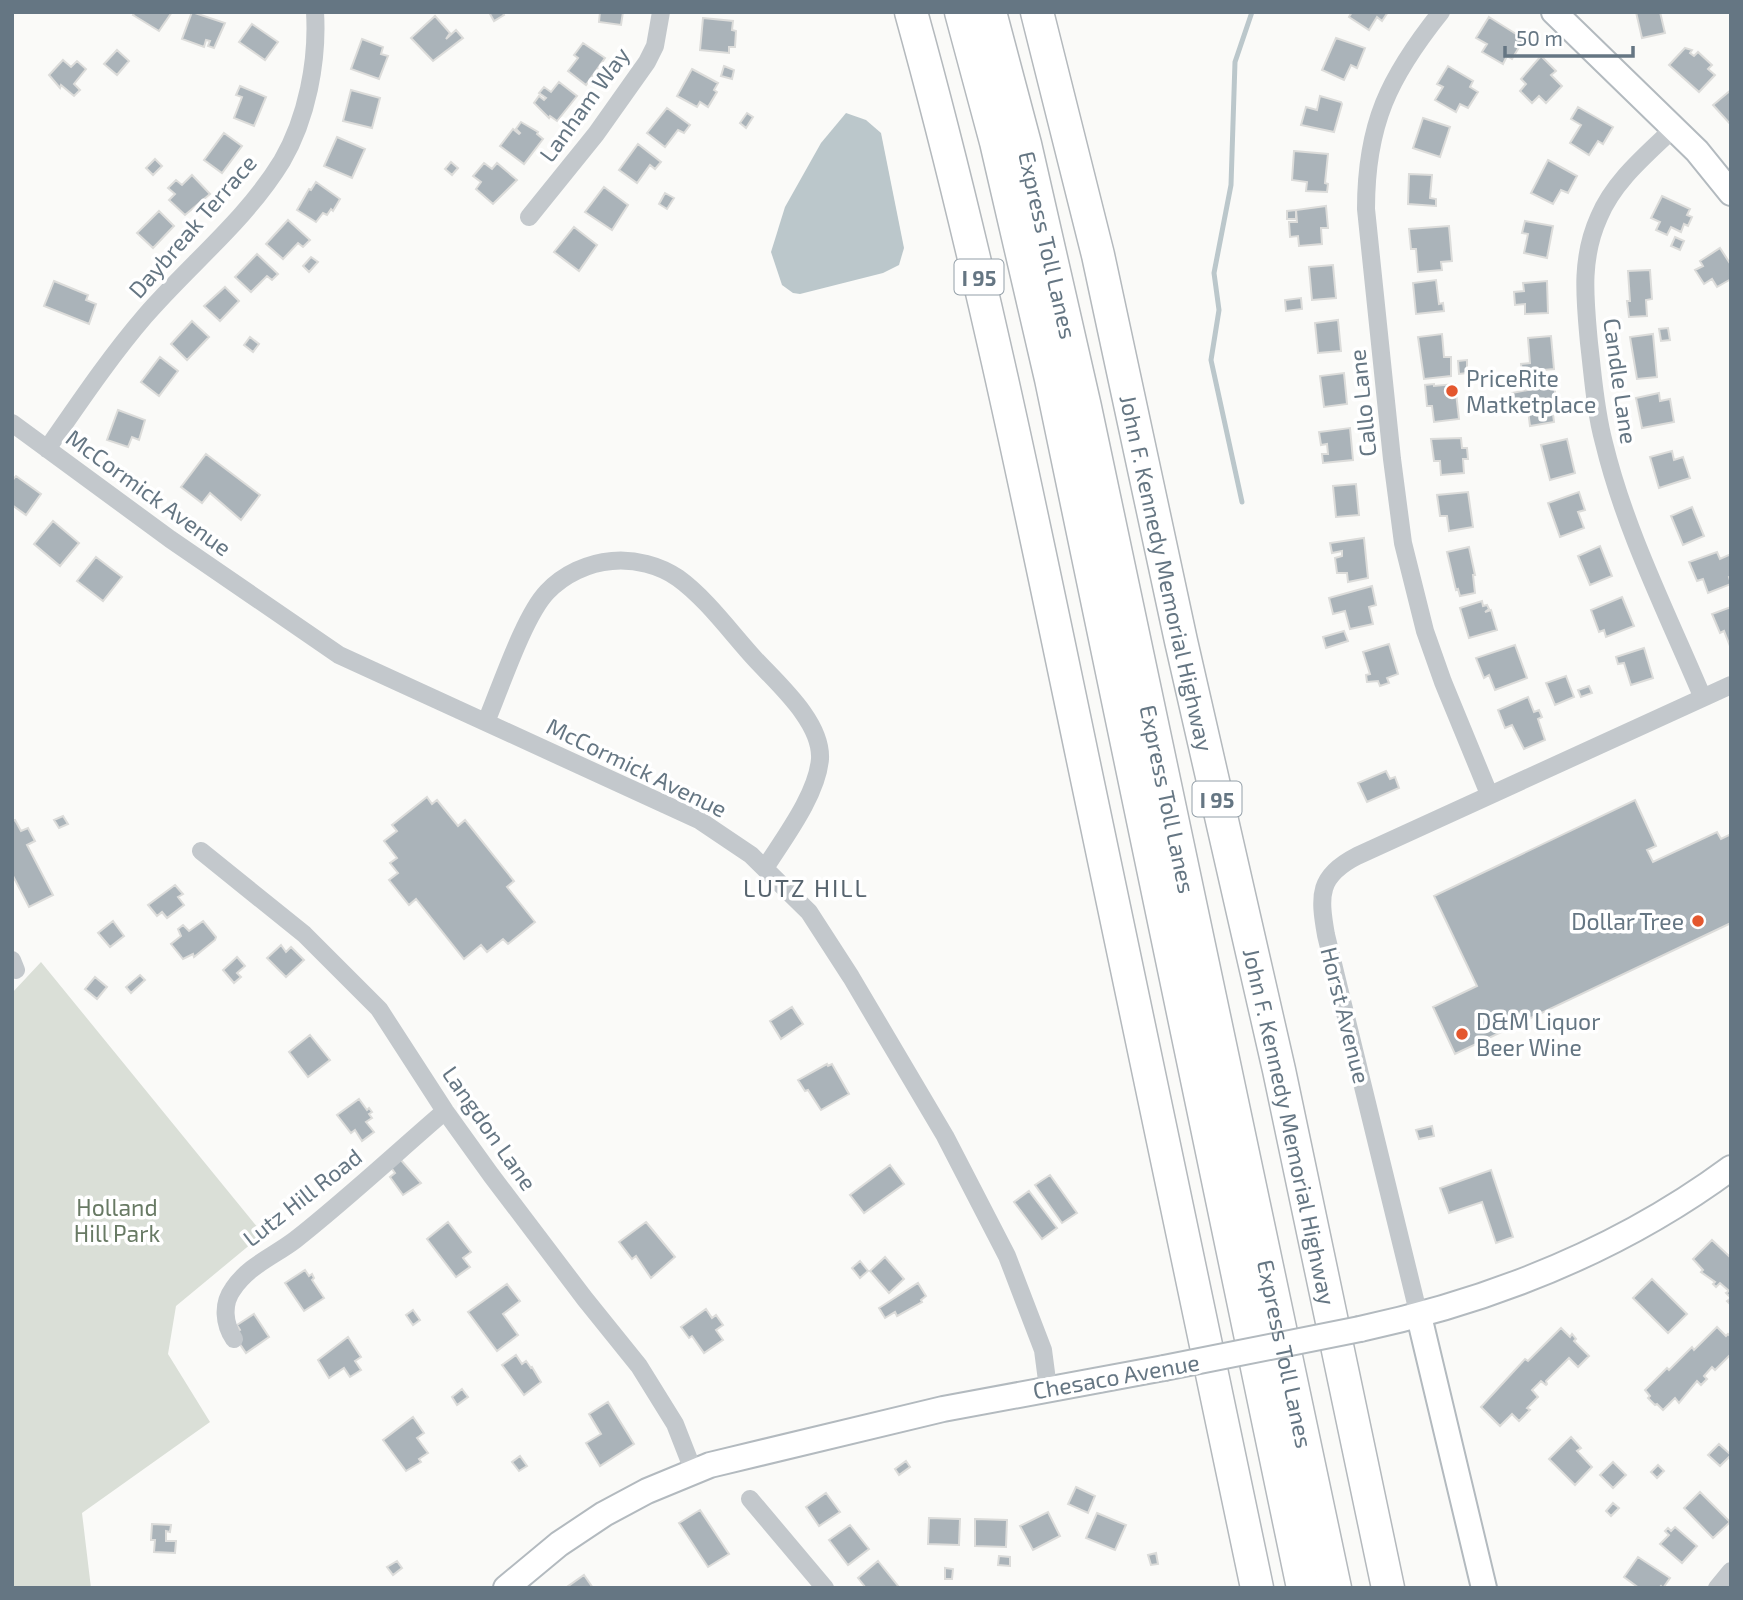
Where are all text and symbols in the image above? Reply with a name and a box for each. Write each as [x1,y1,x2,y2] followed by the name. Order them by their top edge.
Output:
[1505,14,1633,58] scale bar
[1516,25,1563,50] text: 50 m
[533,41,635,167] street label: Lanham Way
[1013,148,1083,341] street label: Express Toll Lanes
[122,149,262,303] street label: Daybreak Terrace
[954,260,1004,294] road number: I 95
[1598,316,1644,446] street label: Candle Lane
[1342,348,1382,458] street label: Callo Lane
[1466,364,1596,418] place label: PriceRite Matketplace
[1444,383,1460,399] marker: PriceRite Matketplace
[1114,392,1220,754] street label: John F. Kennedy Memorial Highway
[61,423,237,561] street label: McCormick Avenue
[1134,702,1202,896] street label: Express Toll Lanes
[542,711,732,823] street label: McCormick Avenue
[1192,782,1242,816] road number: I 95
[743,873,869,902] district label: LUTZ HILL
[1571,907,1684,935] place label: Dollar Tree
[1690,913,1706,929] marker: Dollar Tree
[1316,944,1376,1086] street label: Horst Avenue
[1238,945,1342,1308] street label: John F. Kennedy Memorial Highway
[1476,1007,1600,1061] place label: D&M Liquor Beer Wine
[1454,1026,1470,1042] marker: D&M Liquor Beer Wine
[437,1060,543,1196] street label: Langdon Lane
[237,1142,367,1252] street label: Lutz Hill Road
[74,1193,160,1247] park label: Holland Hill Park
[1252,1257,1319,1450] street label: Express Toll Lanes
[1030,1348,1202,1404] street label: Chesaco Avenue

